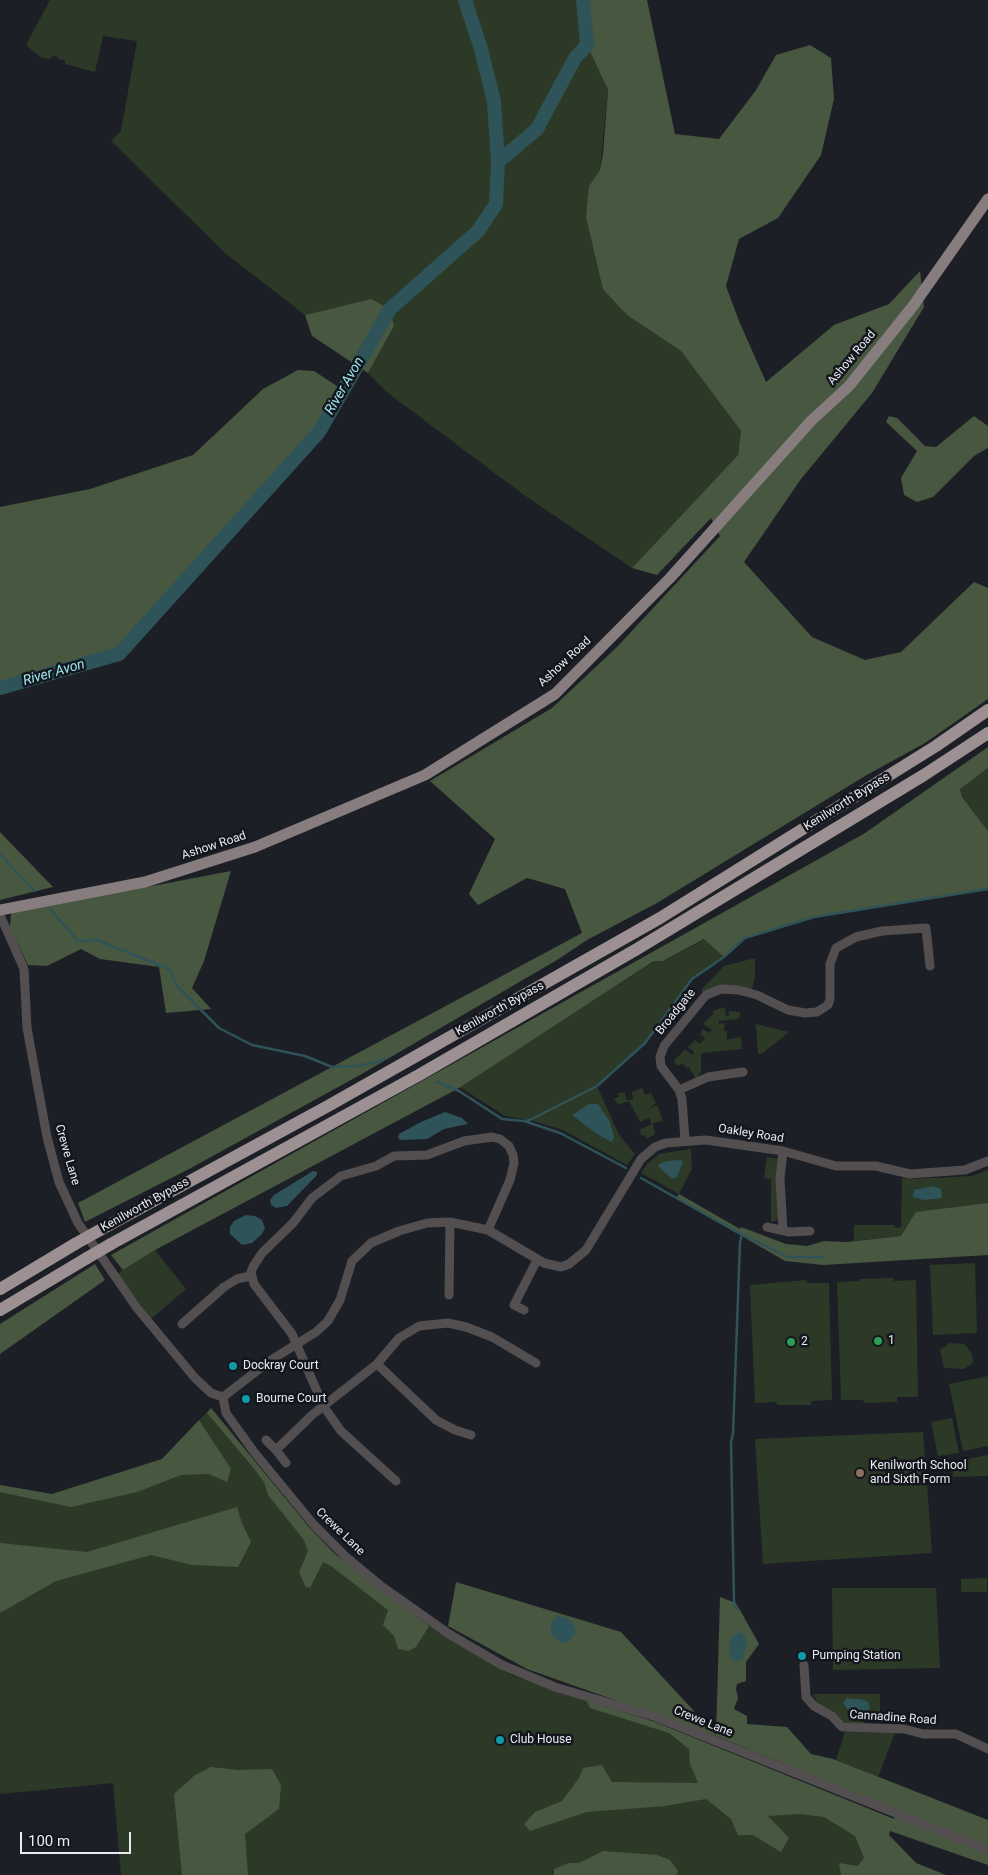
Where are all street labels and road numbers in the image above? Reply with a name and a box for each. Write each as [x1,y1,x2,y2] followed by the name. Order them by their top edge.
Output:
[825,328,879,388] street label: Ashow Road
[536,634,594,690] street label: Ashow Road
[801,770,893,834] street label: Kenilworth Bypass
[180,829,248,863] street label: Ashow Road
[453,979,547,1039] street label: Kenilworth Bypass
[653,986,699,1038] street label: Broadgate
[717,1122,785,1146] street label: Oakley Road
[51,1123,83,1187] street label: Crewe Lane
[98,1175,192,1235] street label: Kenilworth Bypass
[313,1505,367,1559] street label: Crewe Lane
[671,1704,735,1740] street label: Crewe Lane
[849,1708,937,1728] street label: Cannadine Road

